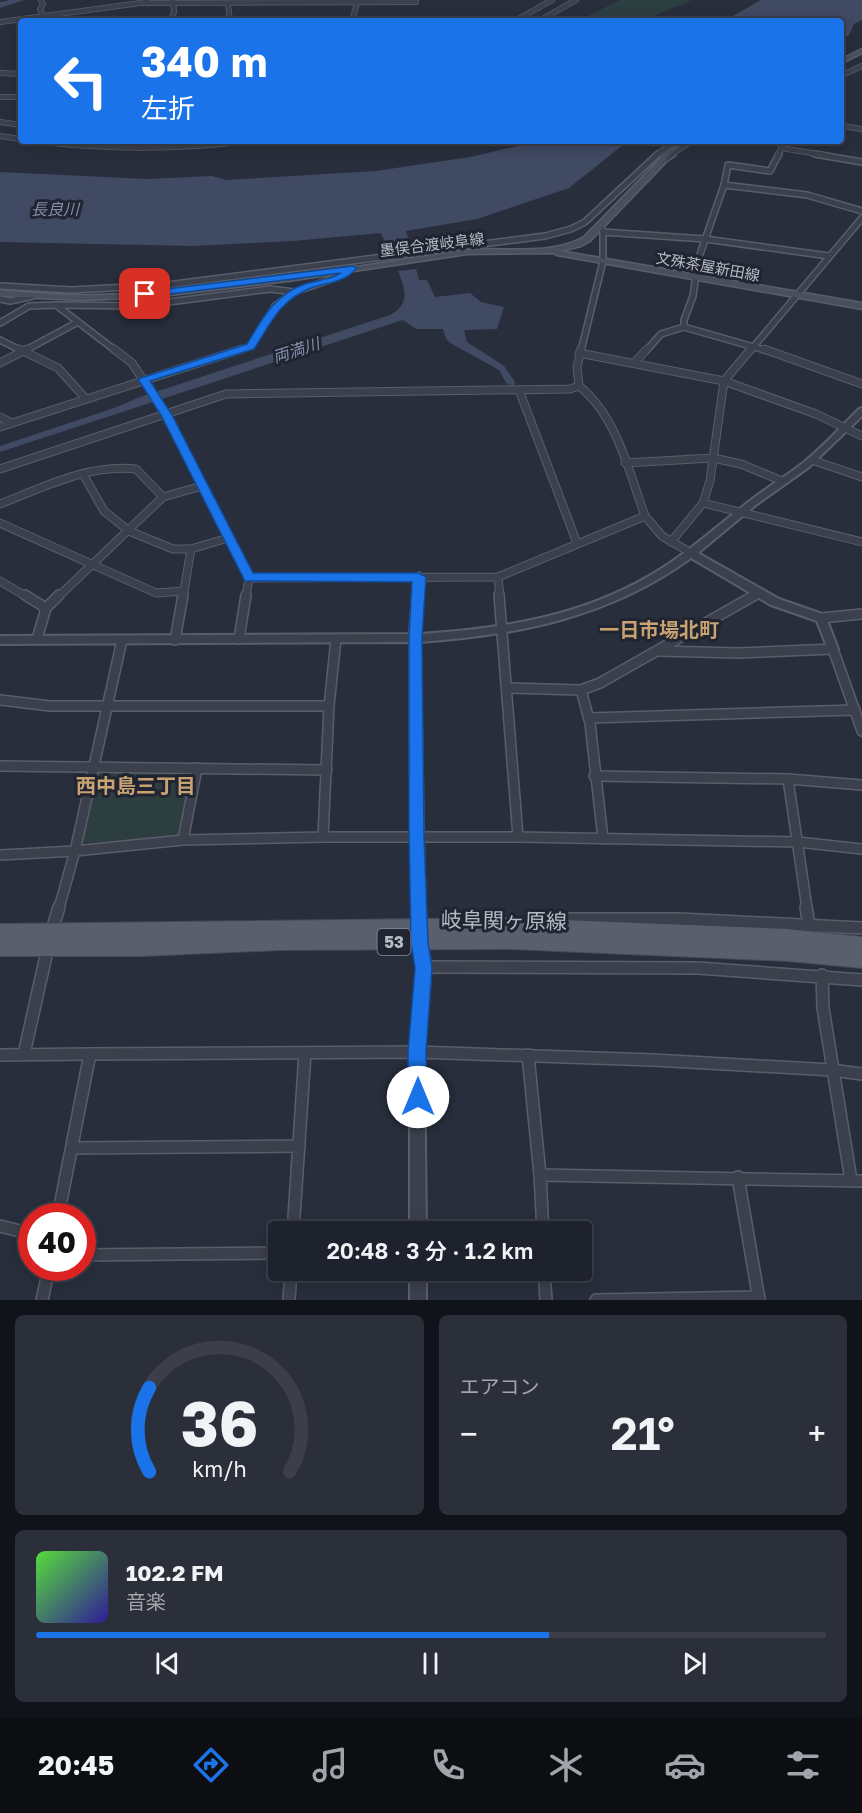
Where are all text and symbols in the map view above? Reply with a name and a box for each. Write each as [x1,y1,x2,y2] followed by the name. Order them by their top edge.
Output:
[141,36,267,86] text: 340 m
[42,42,120,120] icon: left
[141,92,195,124] text: 左折
[31,199,81,219] water label: 長良川
[379,229,485,259] street label: 墨俣合渡岐阜線
[655,248,761,284] street label: 文殊茶屋新田線
[119,268,170,319] pin
[128,277,161,310] icon: arrive
[270,332,324,367] water label: 両満川
[599,617,719,641] district label: 一日市場北町
[76,773,196,797] district label: 西中島三丁目
[441,906,567,934] street label: 岐阜関ヶ原線
[378,929,410,955] road number: 53
[386,1065,450,1129] position arrow
[18,1203,96,1281] speed limit sign: 40
[327,1237,533,1264] text: 20:48 · 3 分 · 1.2 km
[460,1374,540,1398] text: エアコン
[180,1385,258,1460] text: 36
[611,1406,675,1460] text: 21°
[460,1414,478,1453] text: −
[808,1414,826,1453] text: +
[192,1456,247,1482] text: km/h
[126,1559,224,1586] text: 102.2 FM
[126,1589,166,1613] text: 音楽
[151,1647,184,1680] icon: previous
[414,1647,447,1680] icon: pause
[678,1647,711,1680] icon: next
[190,1744,232,1786] icon: directions
[309,1744,351,1786] icon: music
[427,1744,469,1786] icon: phone
[545,1744,587,1786] icon: climate
[664,1744,706,1786] icon: car
[782,1744,824,1786] icon: filters
[38,1749,114,1781] text: 20:45

